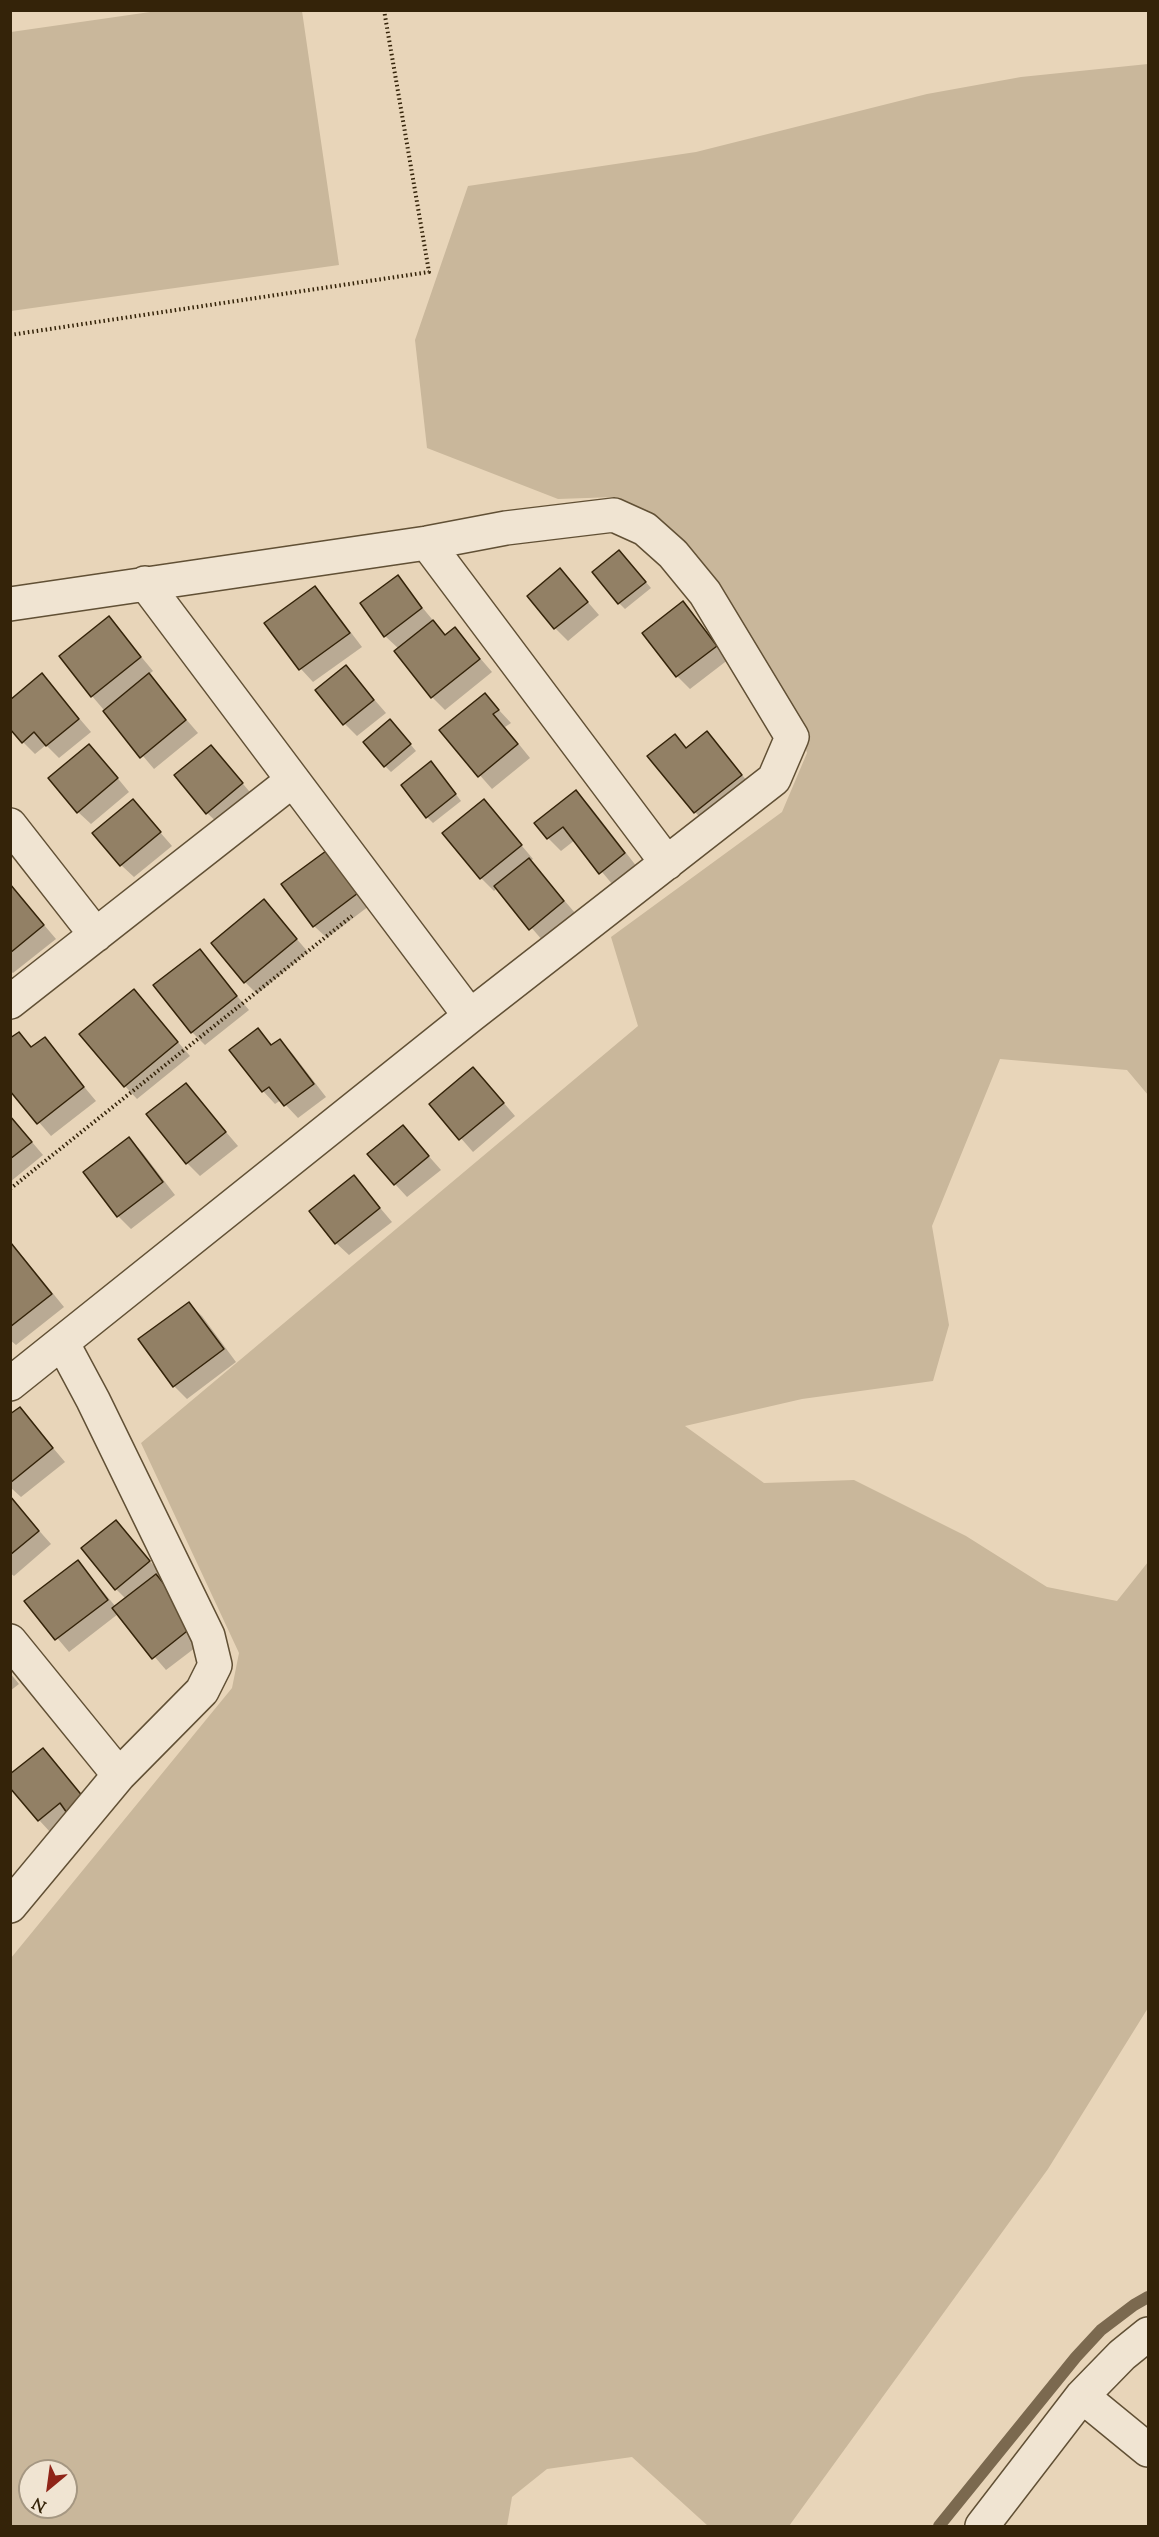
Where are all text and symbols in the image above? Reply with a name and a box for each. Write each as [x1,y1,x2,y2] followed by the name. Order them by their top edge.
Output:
[18,2459,78,2519] north arrow
[29,2490,51,2517] text: N

